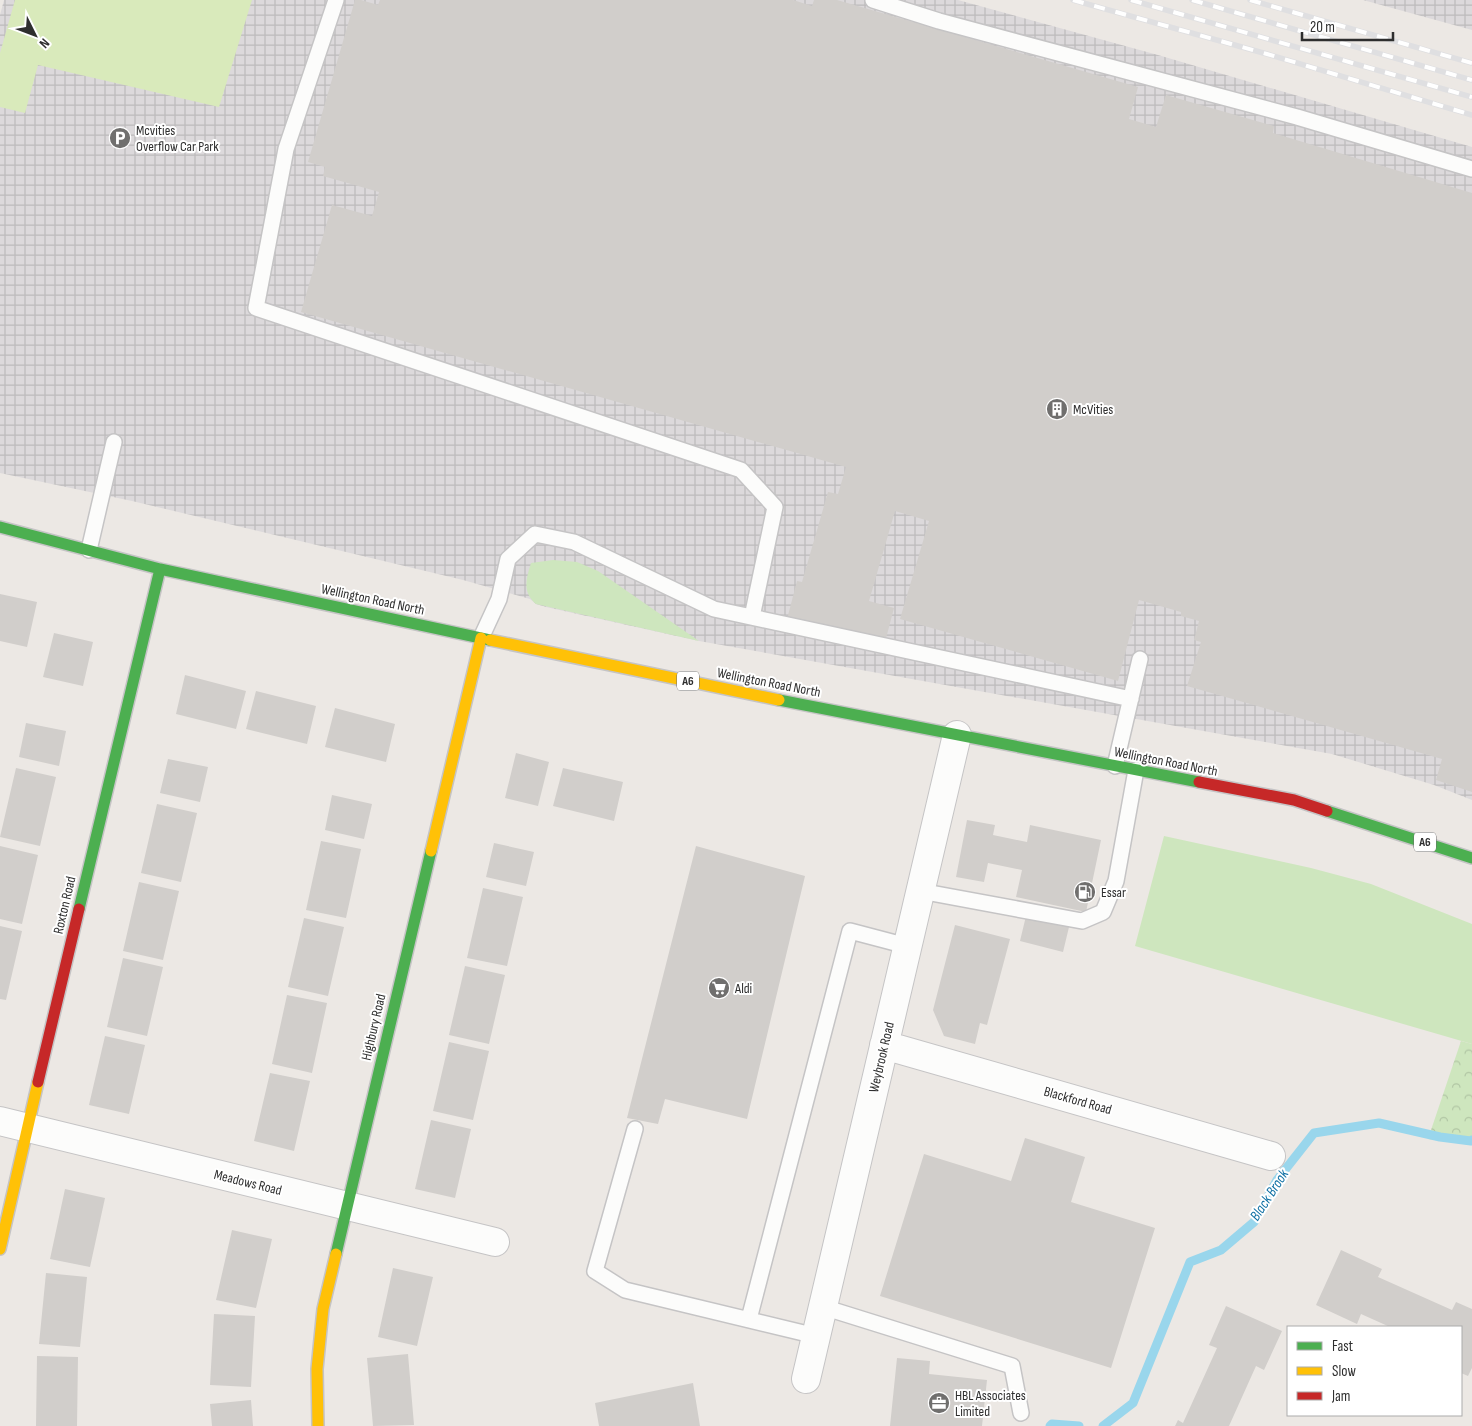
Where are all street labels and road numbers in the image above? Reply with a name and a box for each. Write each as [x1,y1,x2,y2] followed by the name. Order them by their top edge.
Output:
[320,580,426,619] street label: Wellington Road North
[716,664,822,701] street label: Wellington Road North
[677,671,699,690] road number: A6
[1113,743,1219,780] street label: Wellington Road North
[1414,832,1436,852] road number: A6
[50,874,79,936] street label: Roxton Road
[358,992,389,1062] street label: Highbury Road
[865,1020,898,1094] street label: Weybrook Road
[1042,1083,1114,1118] street label: Blackford Road
[212,1166,284,1199] street label: Meadows Road

